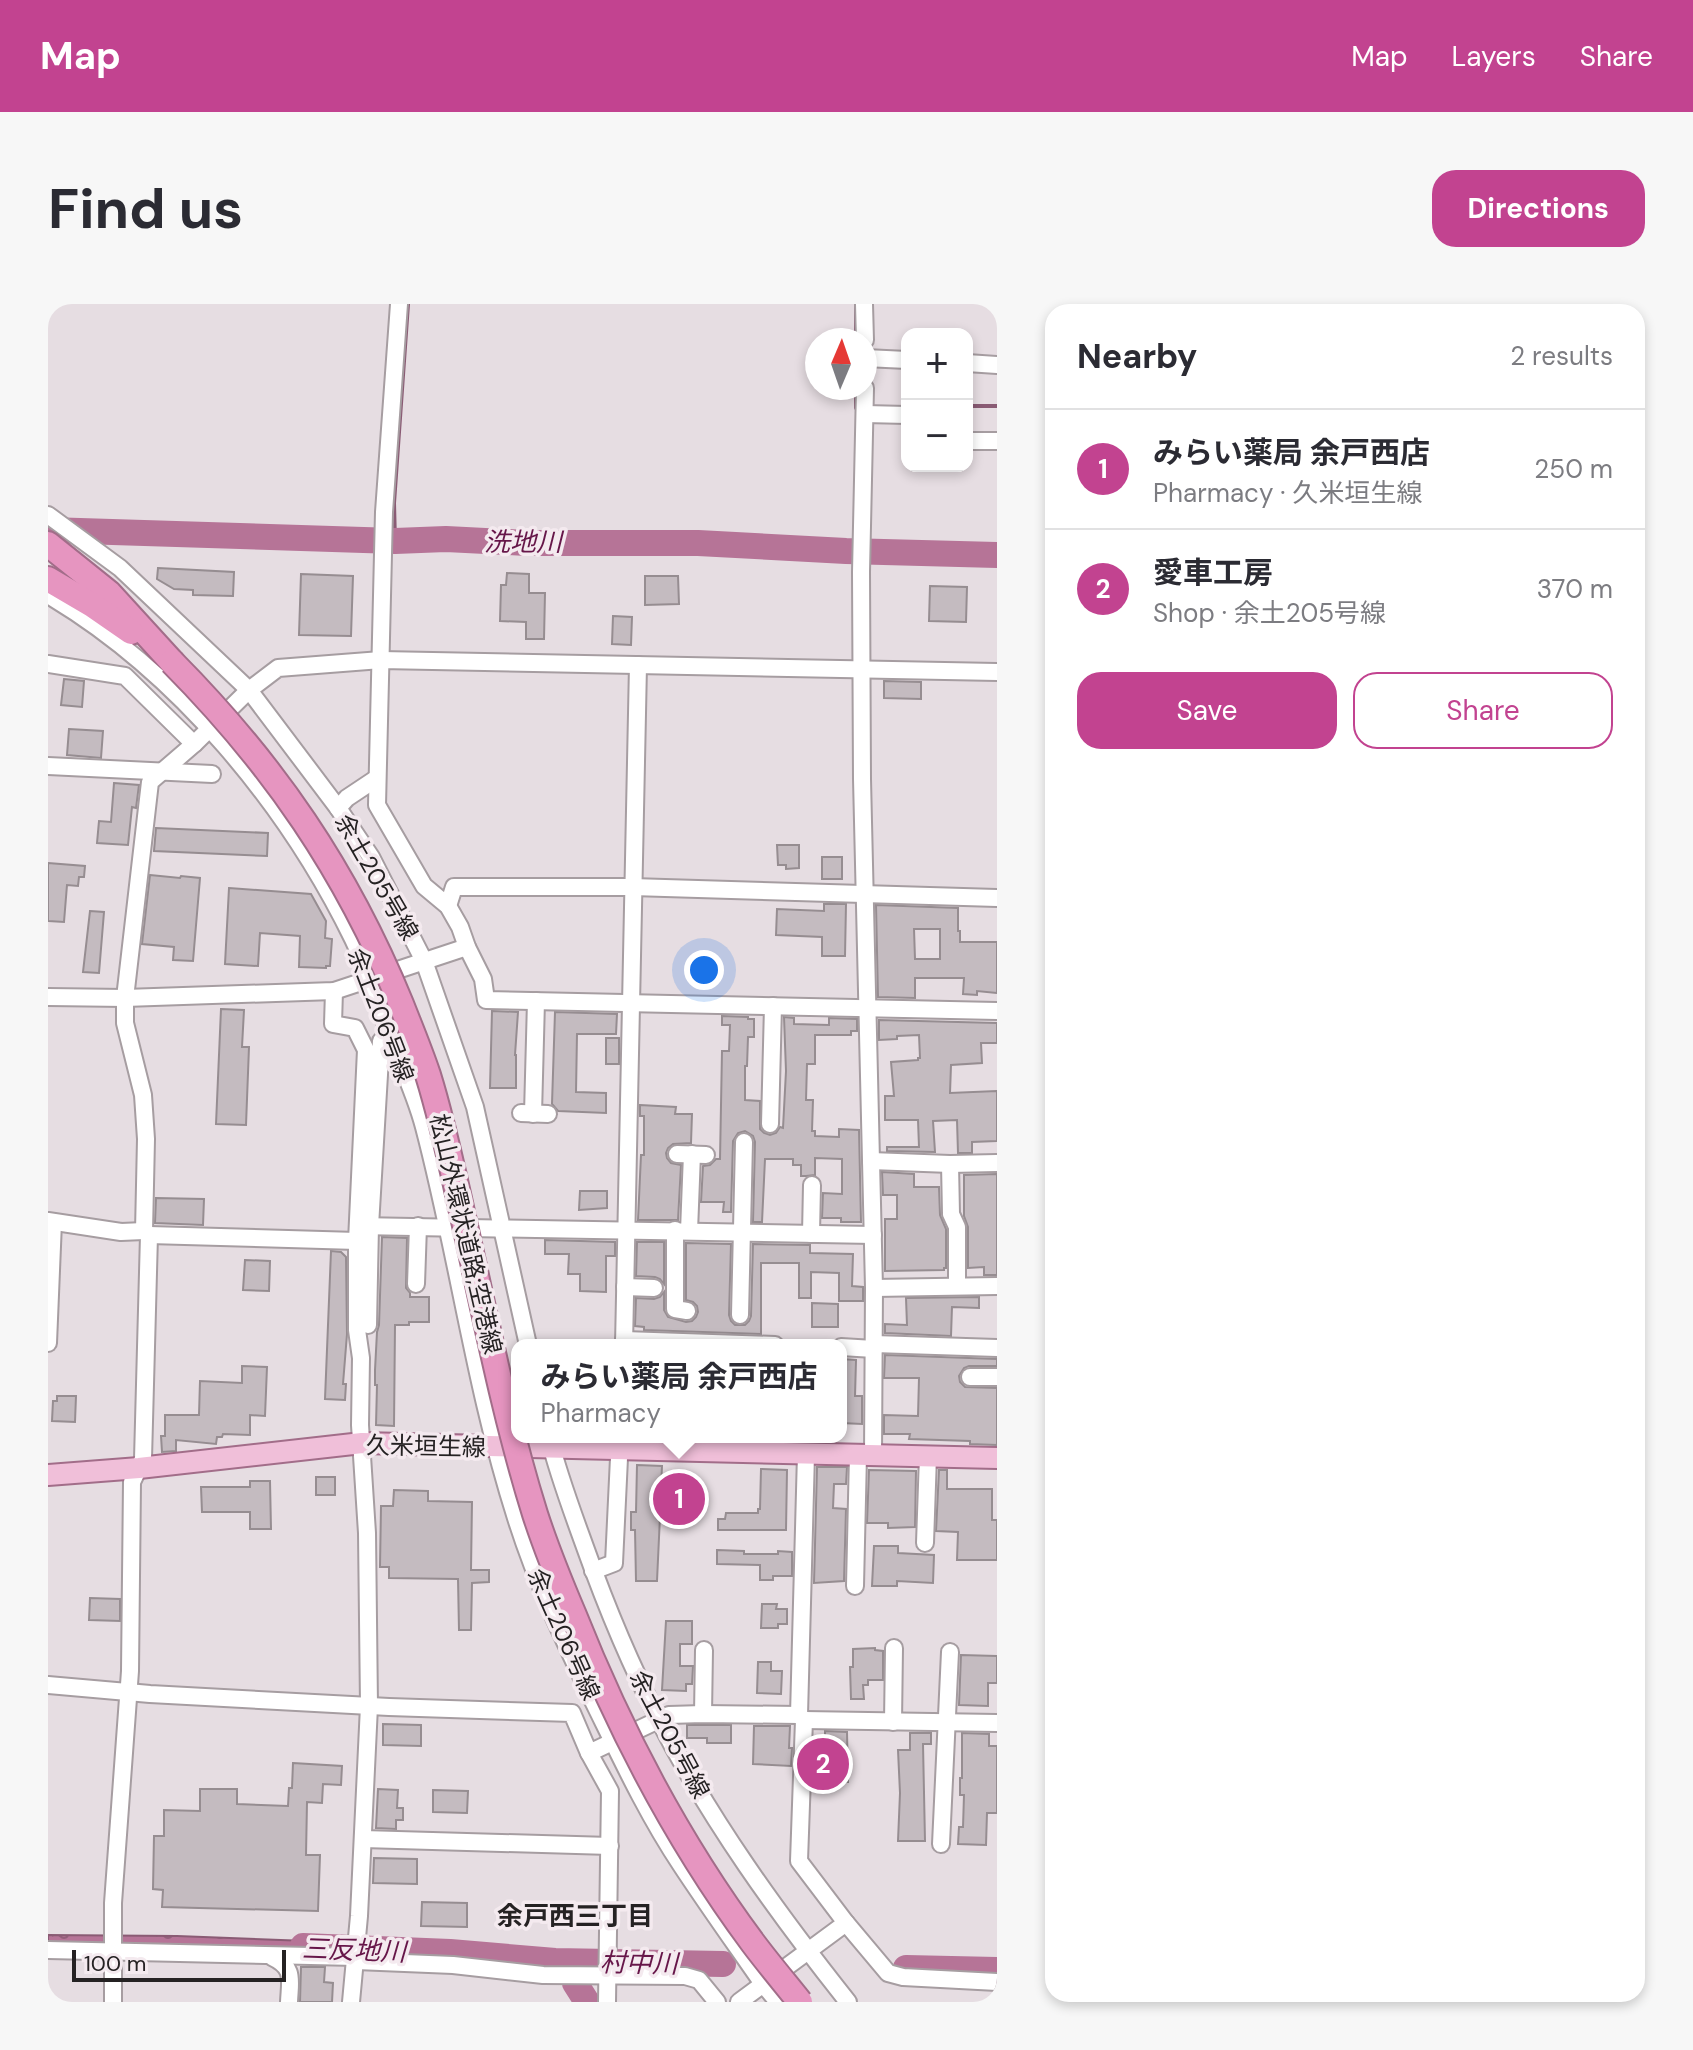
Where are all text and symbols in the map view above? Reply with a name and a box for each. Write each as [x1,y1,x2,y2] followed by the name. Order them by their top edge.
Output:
[40,31,121,81] text: Map
[1351,38,1408,75] text: Map
[1452,38,1536,75] text: Layers
[1580,38,1653,75] text: Share
[1432,170,1645,247] button: Directions
[48,172,243,245] text: Find us
[805,328,877,400] north arrow
[901,328,973,472] map controls
[901,328,973,400] button: +
[1077,334,1197,379] text: Nearby
[1510,339,1613,373] text: 2 results
[901,400,973,472] button: −
[1153,433,1430,472] text: みらい薬局 余戸西店
[1098,452,1108,486] text: 1
[1534,452,1613,486] text: 250 m
[1153,476,1422,510] text: Pharmacy · 久米垣生線
[484,525,565,559] water label: 洗地川
[1153,553,1273,592] text: 愛車工房
[1095,572,1111,606] text: 2
[1537,572,1613,606] text: 370 m
[1153,596,1386,630] text: Shop · 余土205号線
[1077,672,1337,749] button: Save
[1353,672,1613,749] button: Share
[328,808,426,946] street label: 余土205号線
[341,944,421,1086] street label: 余土206号線
[684,950,724,990] your location
[423,1111,509,1357] street label: 松山外環状道路;空港線
[511,1339,847,1443] popup
[540,1357,818,1396] text: みらい薬局 余戸西店
[540,1396,661,1430] text: Pharmacy
[366,1429,486,1463] street label: 久米垣生線
[653,1469,705,1529] pin: 1
[521,1563,607,1705] street label: 余土206号線
[623,1665,717,1803] street label: 余土205号線
[797,1734,849,1794] pin: 2
[497,1899,653,1933] district label: 余戸西三丁目
[301,1931,410,1969] water label: 三反地川
[600,1945,681,1981] water label: 村中川
[72,1946,286,1982] scale bar
[84,1949,146,1978] text: 100 m

